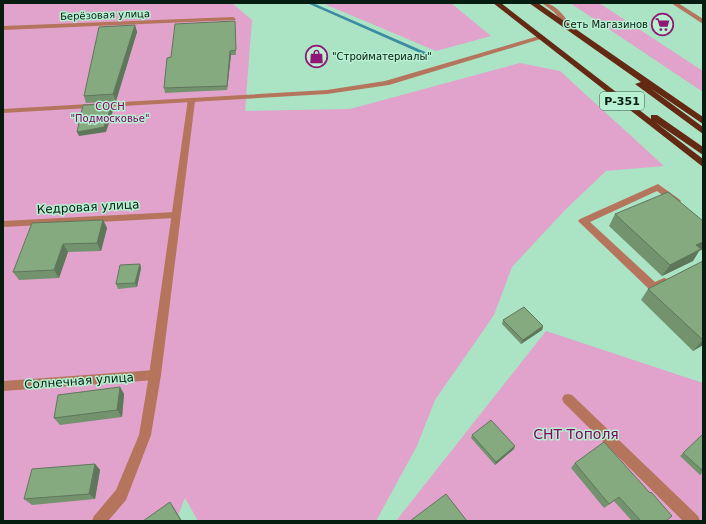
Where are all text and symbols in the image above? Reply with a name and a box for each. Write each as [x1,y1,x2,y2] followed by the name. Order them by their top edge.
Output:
[60,8,150,22] street label: Берёзовая улица
[650,11,676,37] supermarket icon: Сеть Магазинов
[563,19,648,30] place label: Сеть Магазинов
[303,43,329,69] shop icon: "Стройматериалы"
[332,51,432,62] place label: "Стройматериалы"
[600,92,644,110] road number: Р-351
[70,101,150,124] park label: СОСН "Подмосковье"
[36,197,140,217] street label: Кедровая улица
[24,370,134,392] street label: Солнечная улица
[533,426,619,442] park label: СНТ Тополя

